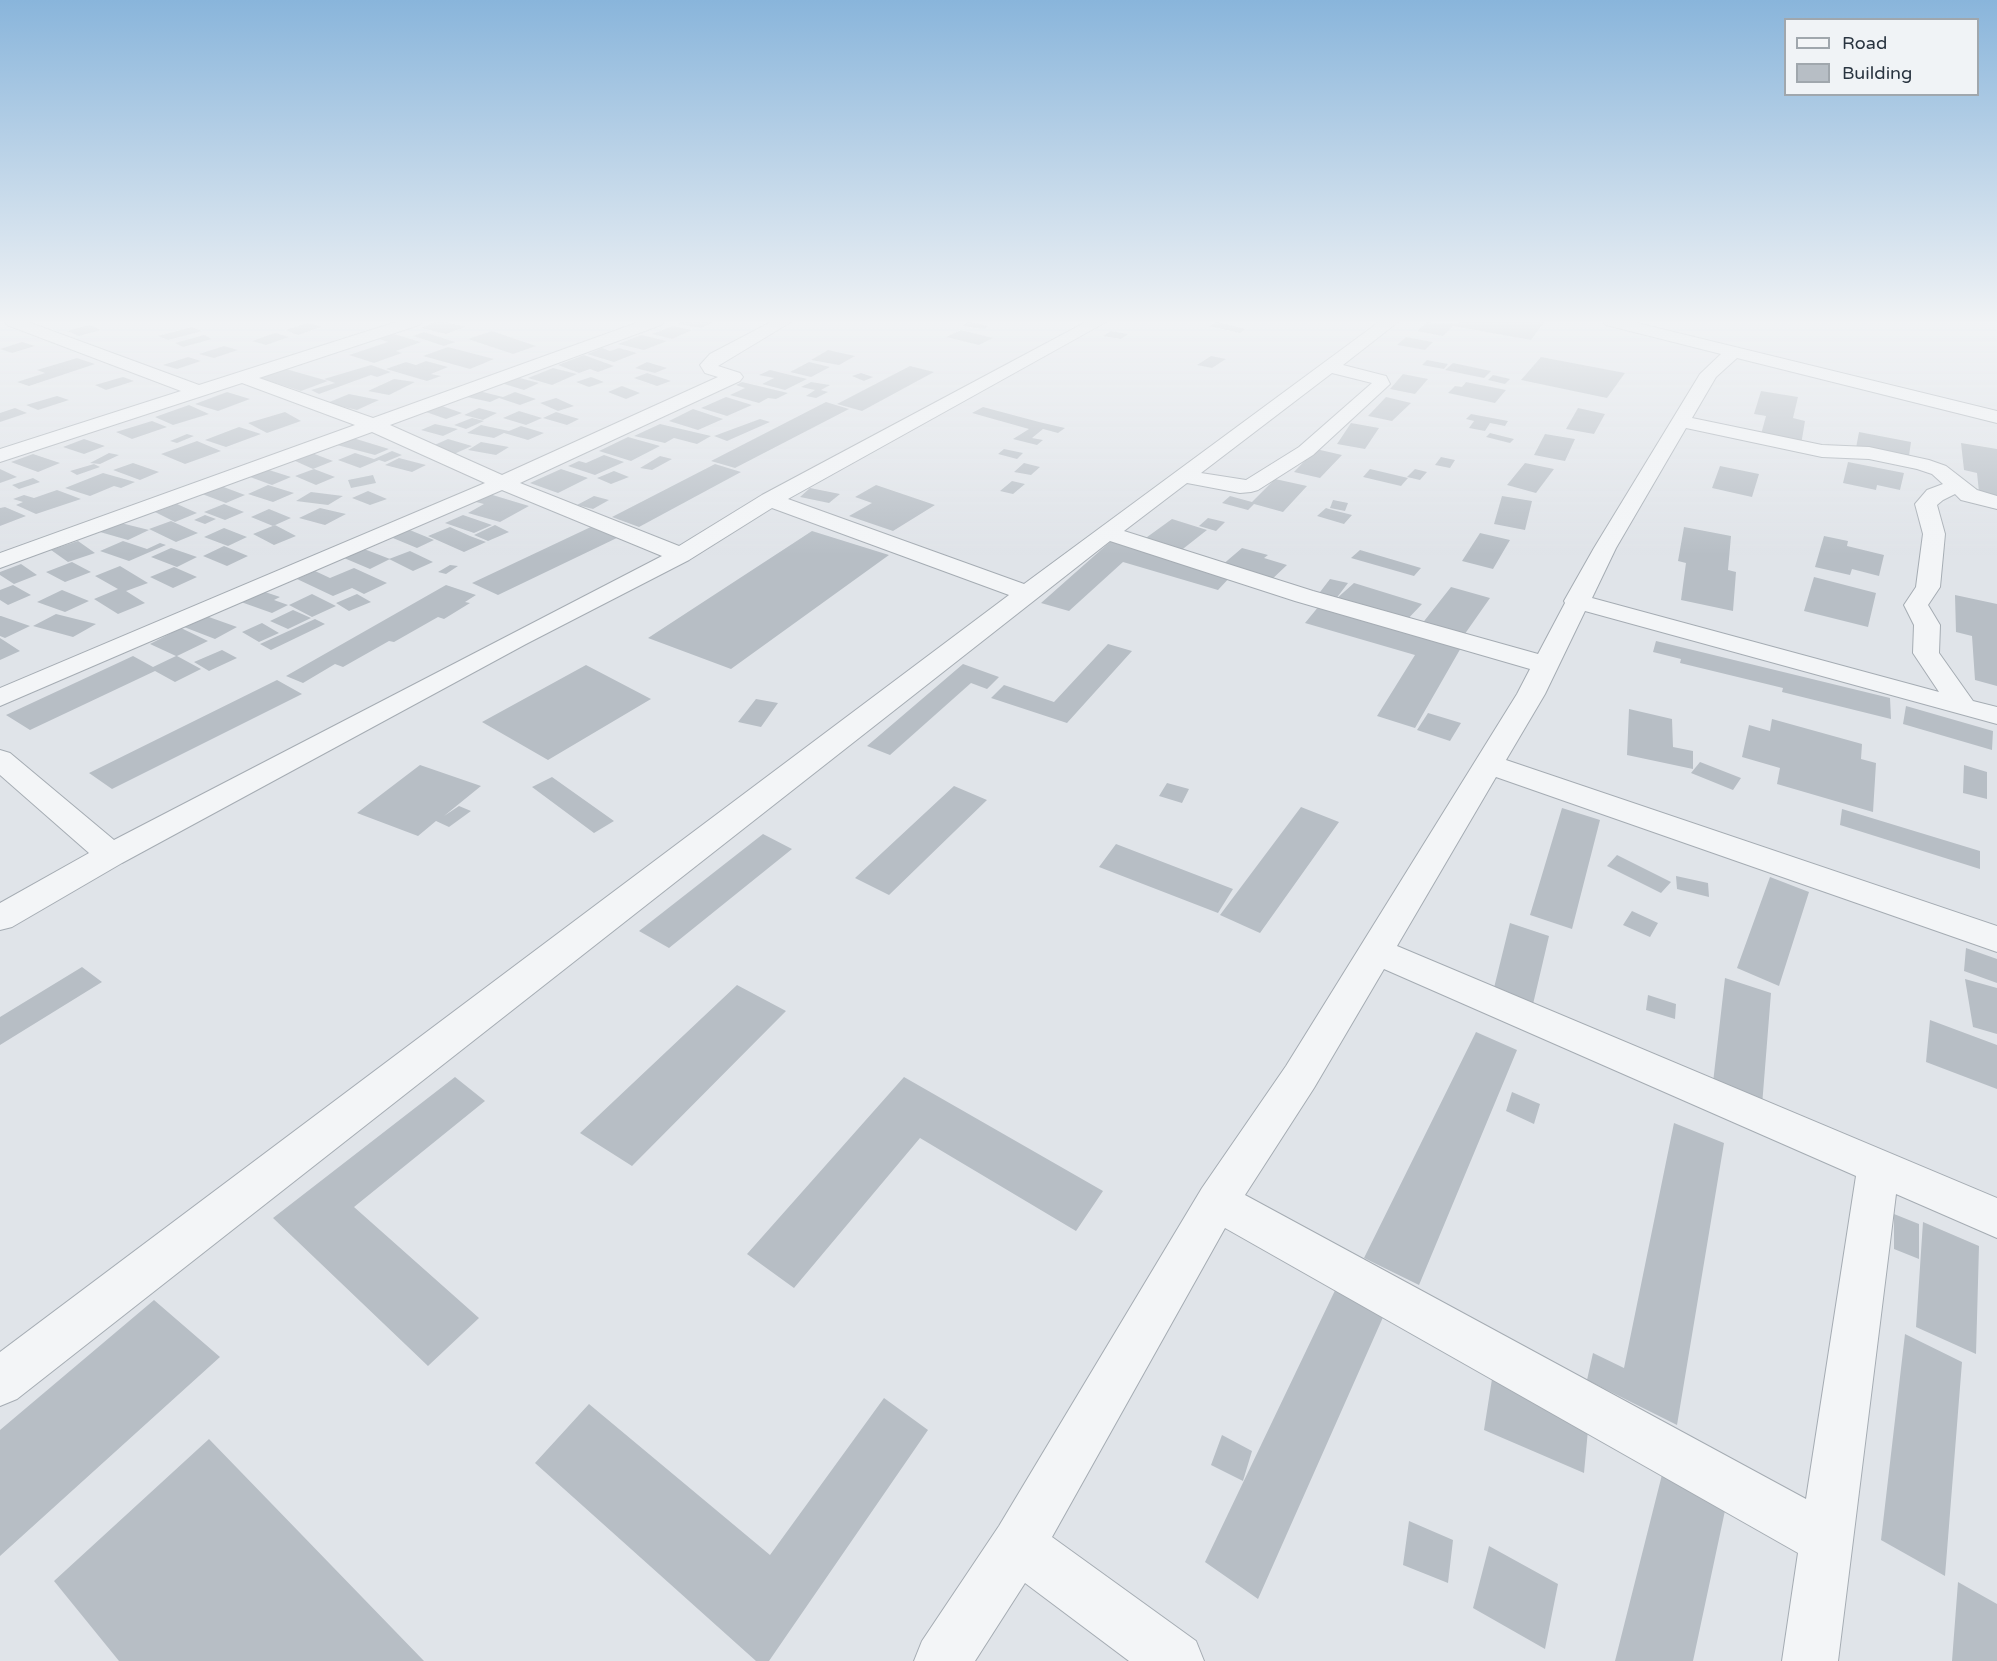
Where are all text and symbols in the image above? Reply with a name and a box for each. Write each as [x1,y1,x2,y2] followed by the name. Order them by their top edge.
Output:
[1784,18,1979,96] legend
[1842,32,1887,54] text: Road
[1842,62,1912,84] text: Building

